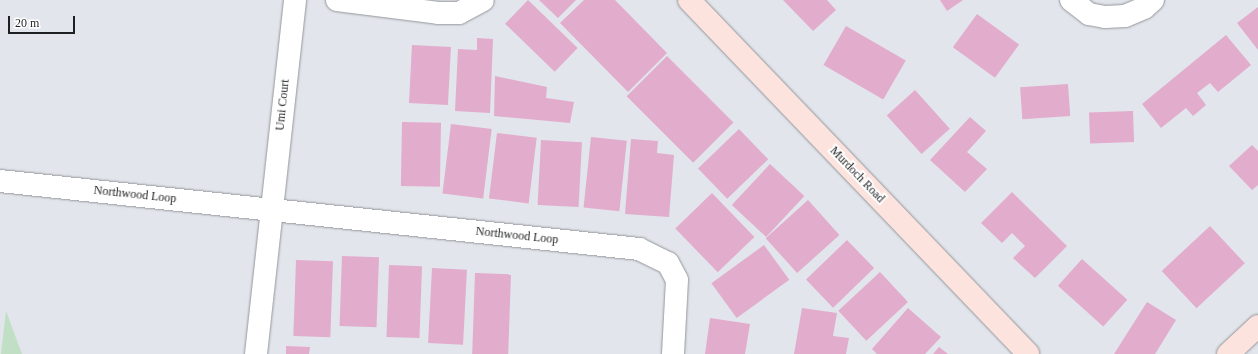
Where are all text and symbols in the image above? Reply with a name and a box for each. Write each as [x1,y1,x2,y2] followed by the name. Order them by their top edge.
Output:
[10,8,77,34] scale bar
[15,16,39,30] text: 20 m
[273,79,293,131] street label: Umi Court
[827,144,887,206] street label: Murdoch Road
[93,184,177,206] street label: Northwood Loop
[475,225,559,247] street label: Northwood Loop

